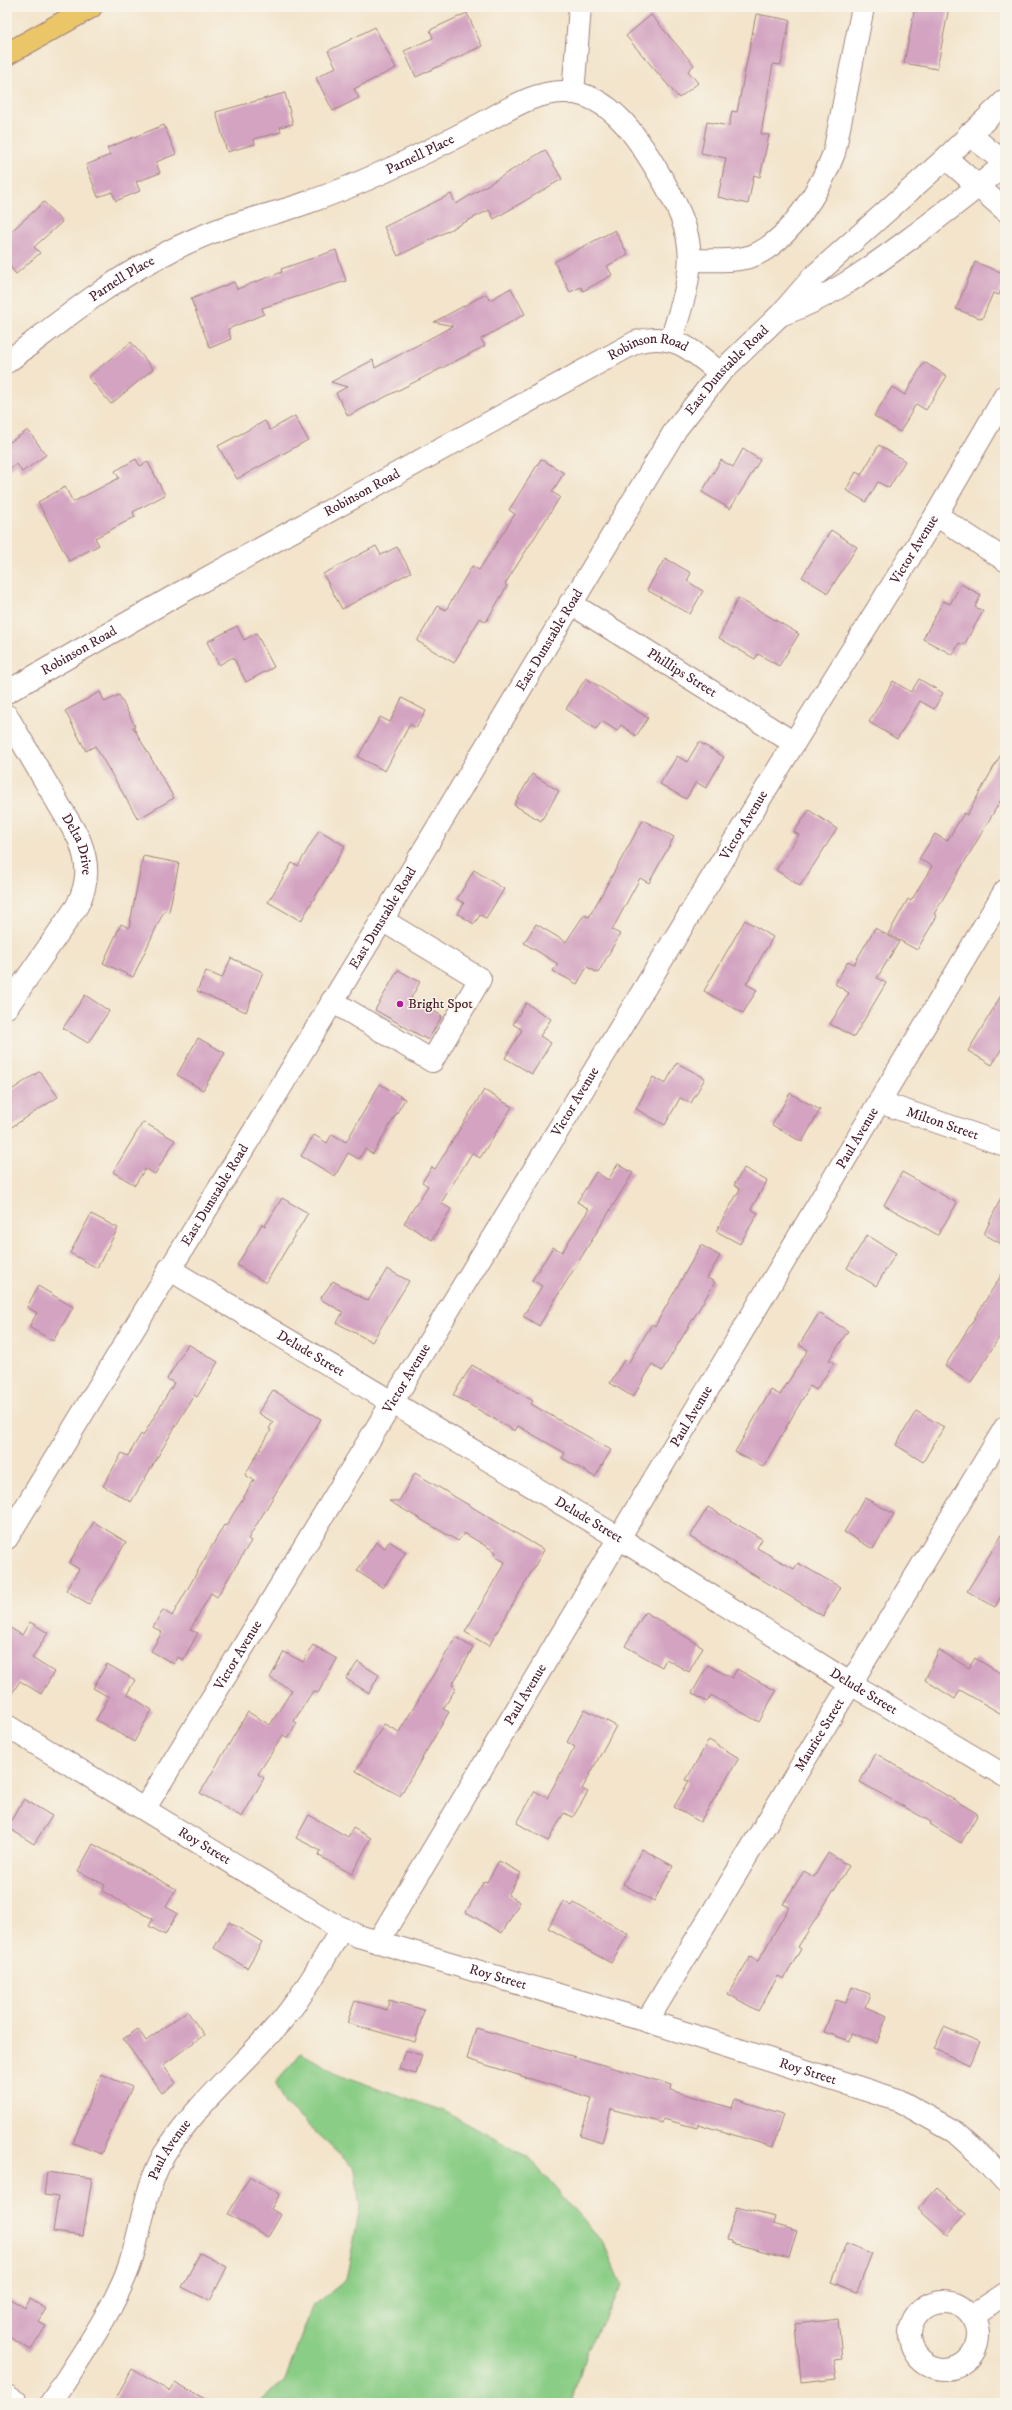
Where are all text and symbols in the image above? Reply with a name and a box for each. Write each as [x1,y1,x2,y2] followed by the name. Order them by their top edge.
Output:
[383,130,458,179] street label: Parnell Place
[86,252,158,306] street label: Parnell Place
[681,322,773,419] street label: East Dunstable Road
[604,330,692,365] street label: Robinson Road
[321,465,403,521] street label: Robinson Road
[886,511,943,588] street label: Victor Avenue
[512,586,587,695] street label: East Dunstable Road
[38,622,120,680] street label: Robinson Road
[644,644,721,702] street label: Phillips Street
[715,787,772,864] street label: Victor Avenue
[57,810,95,875] street label: Delta Drive
[345,864,421,973] street label: East Dunstable Road
[408,995,473,1013] place label: Bright Spot
[395,999,405,1009] marker: Bright Spot
[547,1064,604,1141] street label: Victor Avenue
[904,1103,981,1144] street label: Milton Street
[832,1104,883,1172] street label: Paul Avenue
[177,1141,253,1250] street label: East Dunstable Road
[273,1326,348,1381] street label: Delude Street
[378,1340,435,1417] street label: Victor Avenue
[666,1382,717,1450] street label: Paul Avenue
[551,1493,627,1547] street label: Delude Street
[210,1617,266,1694] street label: Victor Avenue
[500,1660,551,1729] street label: Paul Avenue
[826,1664,901,1719] street label: Delude Street
[791,1695,849,1775] street label: Maurice Street
[175,1823,235,1869] street label: Roy Street
[467,1960,529,1994] street label: Roy Street
[777,2054,839,2089] street label: Roy Street
[144,2115,195,2183] street label: Paul Avenue

